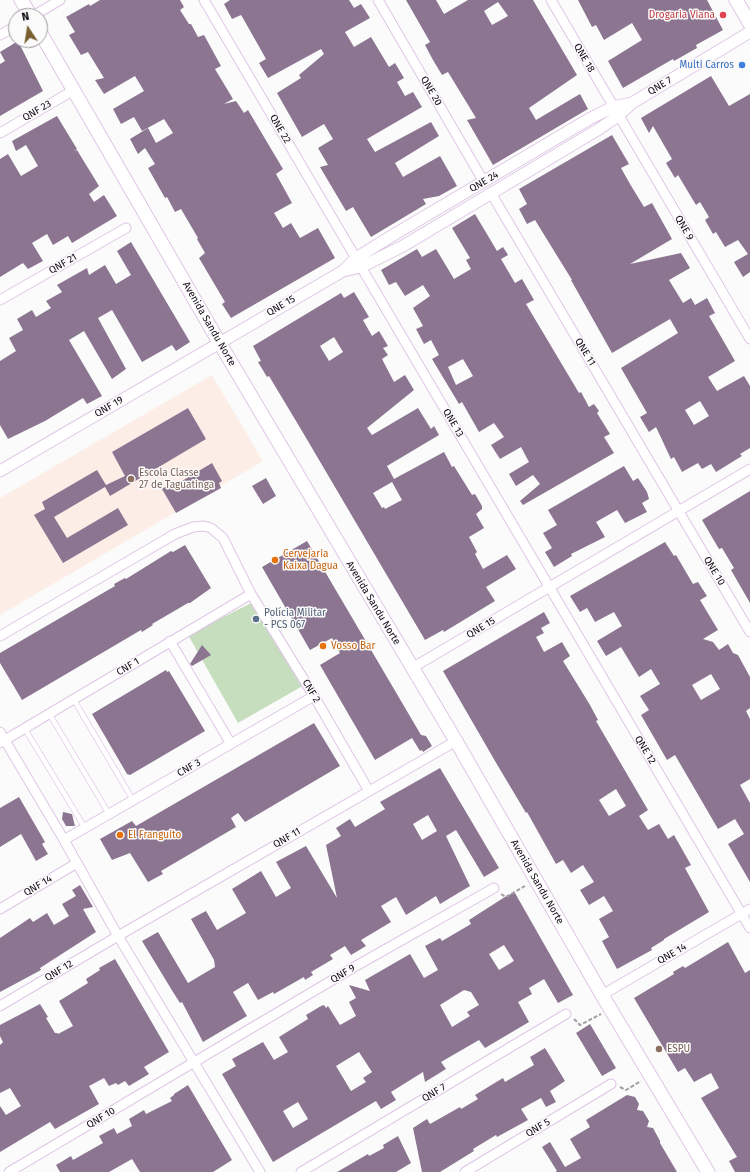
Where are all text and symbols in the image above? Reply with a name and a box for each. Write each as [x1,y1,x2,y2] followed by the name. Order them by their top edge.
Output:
[8,8,48,48] north arrow
[649,9,715,21] place label: Drogaria Viana
[21,10,31,24] text: N
[718,10,728,20] marker: Drogaria Viana
[571,41,597,75] street label: QNE 18
[680,59,734,71] place label: Multi Carros
[737,60,747,70] marker: Multi Carros
[418,74,444,108] street label: QNE 20
[646,74,674,98] street label: QNE 7
[20,98,54,124] street label: QNF 23
[267,112,293,146] street label: QNE 22
[467,169,501,195] street label: QNE 24
[672,213,696,243] street label: QNE 9
[47,251,79,277] street label: QNF 21
[180,280,238,368] street label: Avenida Sandu Norte
[265,293,297,319] street label: QNE 15
[572,336,598,368] street label: QNE 11
[93,394,125,420] street label: QNF 19
[440,407,466,439] street label: QNE 13
[139,467,214,490] place label: Escola Classe 27 de Taguatinga
[126,474,136,484] marker: Escola Classe 27 de Taguatinga
[283,548,338,572] place label: Cervejaria Kaixa Dagua
[701,554,727,588] street label: QNE 10
[270,555,280,565] marker: Cervejaria Kaixa Dagua
[343,559,403,647] street label: Avenida Sandu Norte
[264,607,326,630] place label: Polícia Militar - PCS 067
[251,614,261,624] marker: Polícia Militar - PCS 067
[465,615,497,641] street label: QNE 15
[331,640,375,652] place label: Vosso Bar
[318,641,328,651] marker: Vosso Bar
[114,656,142,678] street label: CNF 1
[299,677,323,705] street label: CNF 2
[632,734,658,766] street label: QNE 12
[175,757,203,779] street label: CNF 3
[271,825,303,851] street label: QNF 11
[128,829,181,841] place label: El Franguito
[115,830,125,840] marker: El Franguito
[508,838,566,926] street label: Avenida Sandu Norte
[22,873,54,899] street label: QNF 14
[655,941,689,967] street label: QNE 14
[43,958,75,984] street label: QNF 12
[329,962,357,986] street label: QNF 9
[667,1043,690,1055] place label: ESPU
[654,1044,664,1054] marker: ESPU
[420,1081,448,1105] street label: QNF 7
[85,1105,117,1131] street label: QNF 10
[524,1116,552,1140] street label: QNF 5

